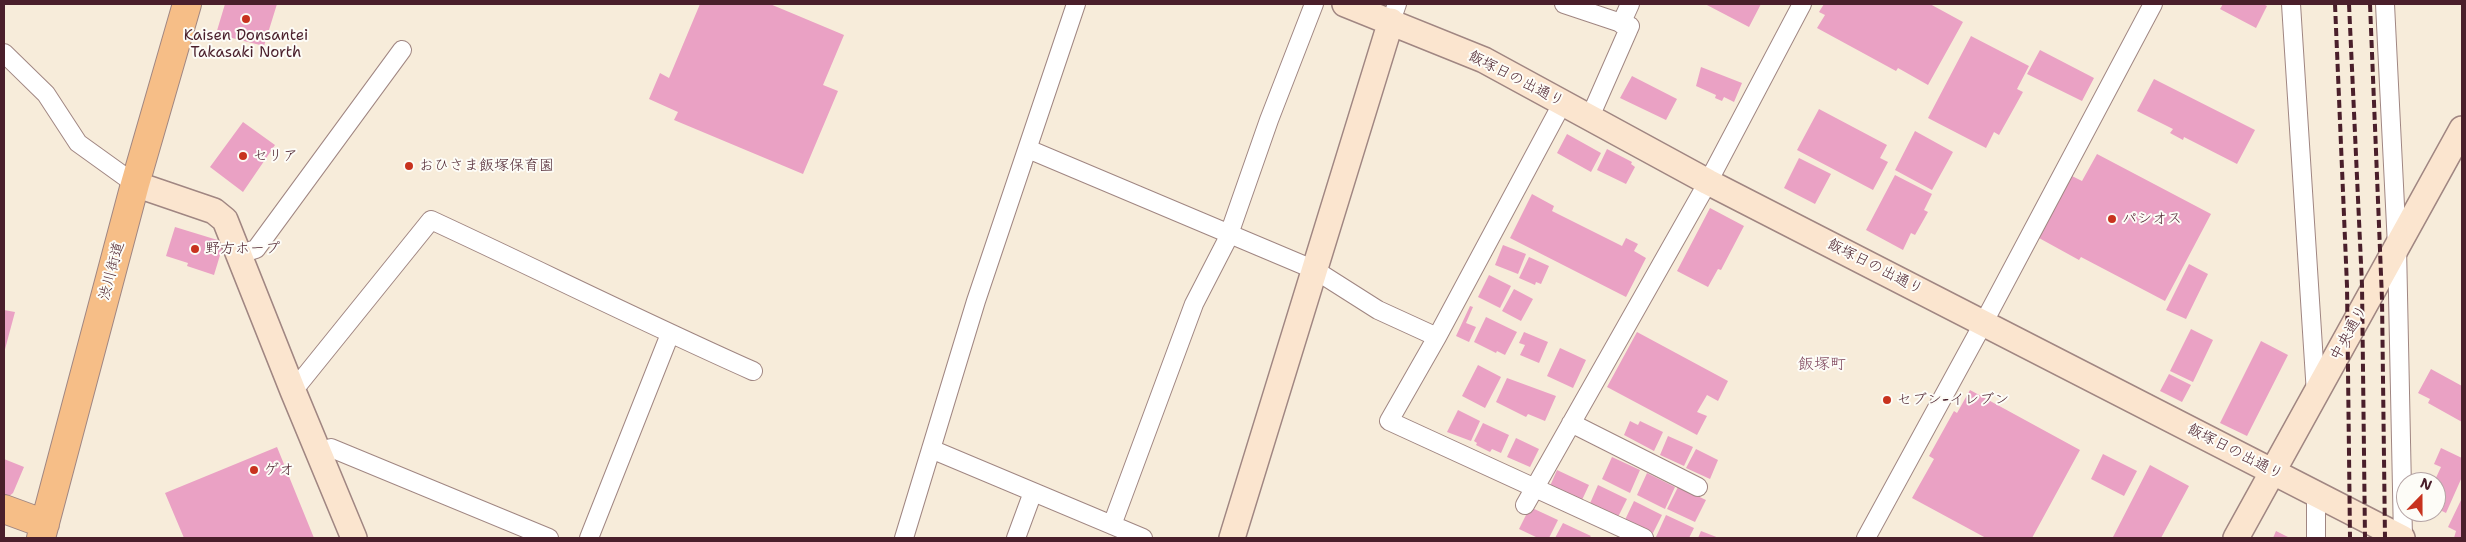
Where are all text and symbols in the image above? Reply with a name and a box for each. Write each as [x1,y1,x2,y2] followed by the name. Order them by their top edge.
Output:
[240,13,252,25] marker: Kaisen Donsantei Takasaki North
[184,27,308,62] place label: Kaisen Donsantei Takasaki North
[1465,47,1567,111] street label: 飯塚日の出通り
[253,147,298,165] place label: セリア
[237,150,249,162] marker: セリア
[419,157,554,175] place label: おひさま飯塚保育園
[403,160,415,172] marker: おひさま飯塚保育園
[2122,210,2182,228] place label: パシオス
[2106,213,2118,225] marker: パシオス
[1824,235,1926,299] street label: 飯塚日の出通り
[96,240,128,302] street label: 渋川街道
[205,240,280,258] place label: 野方ホープ
[189,243,201,255] marker: 野方ホープ
[2327,302,2371,364] street label: 中央通り
[1798,355,1846,375] district label: 飯塚町
[1897,391,2009,409] place label: セブン-イレブン
[1881,394,1893,406] marker: セブン-イレブン
[2184,420,2286,484] street label: 飯塚日の出通り
[264,461,294,479] place label: ゲオ
[248,464,260,476] marker: ゲオ
[2396,472,2446,522] north arrow
[2418,474,2435,494] text: N

